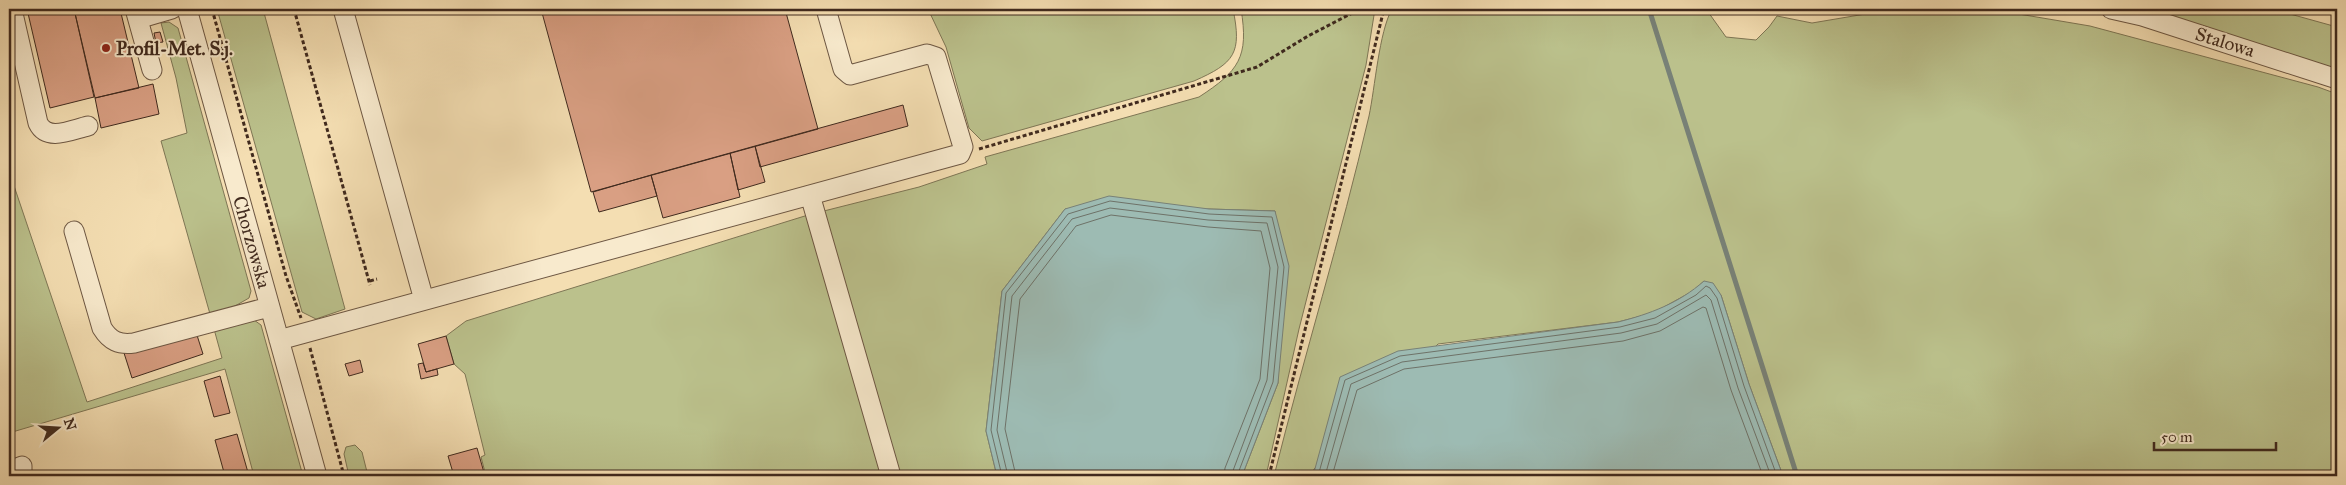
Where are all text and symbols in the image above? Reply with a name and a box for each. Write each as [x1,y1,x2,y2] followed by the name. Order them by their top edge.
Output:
[2193,22,2258,62] street label: Stalowa
[116,37,233,61] place label: Profil-Met. S.j.
[100,42,112,54] marker: Profil-Met. S.j.
[228,193,276,292] street label: Chorzowska
[32,402,82,452] north arrow
[60,416,80,433] text: N
[2154,420,2276,452] scale bar
[2161,428,2193,446] text: 50 m

